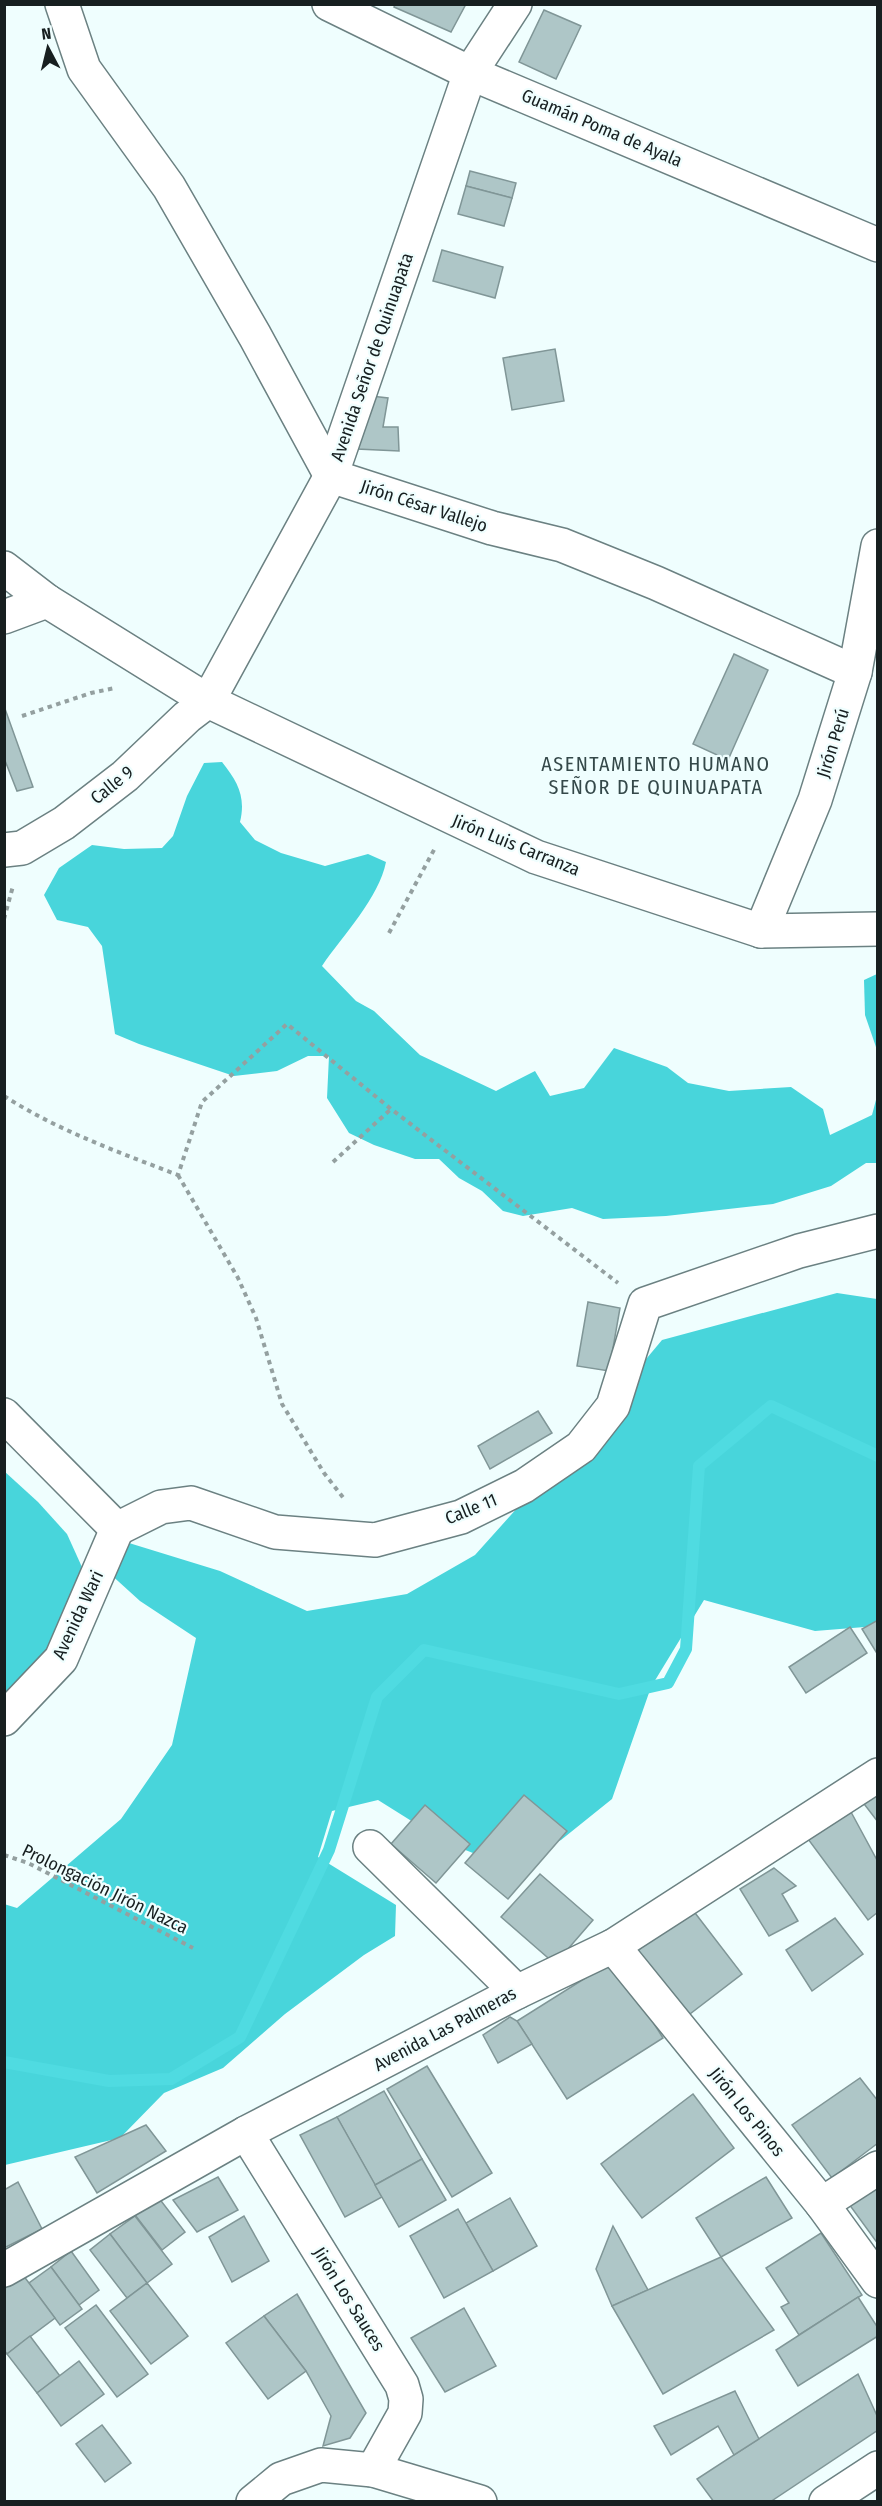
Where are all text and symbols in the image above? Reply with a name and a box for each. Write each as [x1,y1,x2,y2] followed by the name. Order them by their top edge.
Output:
[18,18,78,78] north arrow
[40,24,52,44] text: N
[518,84,686,172] street label: Guamán Poma de Ayala
[326,250,418,464] street label: Avenida Señor de Quinuapata
[358,475,490,537] street label: Jirón César Vallejo
[812,705,854,781] street label: Jirón Perú
[541,752,771,799] district label: ASENTAMIENTO HUMANO SEÑOR DE QUINUAPATA
[86,761,138,809] street label: Calle 9
[449,809,583,881] street label: Jirón Luis Carranza
[442,1489,500,1529] street label: Calle 11
[48,1567,108,1663] street label: Avenida Wari
[18,1839,192,1939] street label: Prolongación Jirón Nazca
[370,1982,520,2076] street label: Avenida Las Palmeras
[704,2063,790,2161] street label: Jirón Los Pinos
[308,2243,390,2355] street label: Jirón Los Sauces

